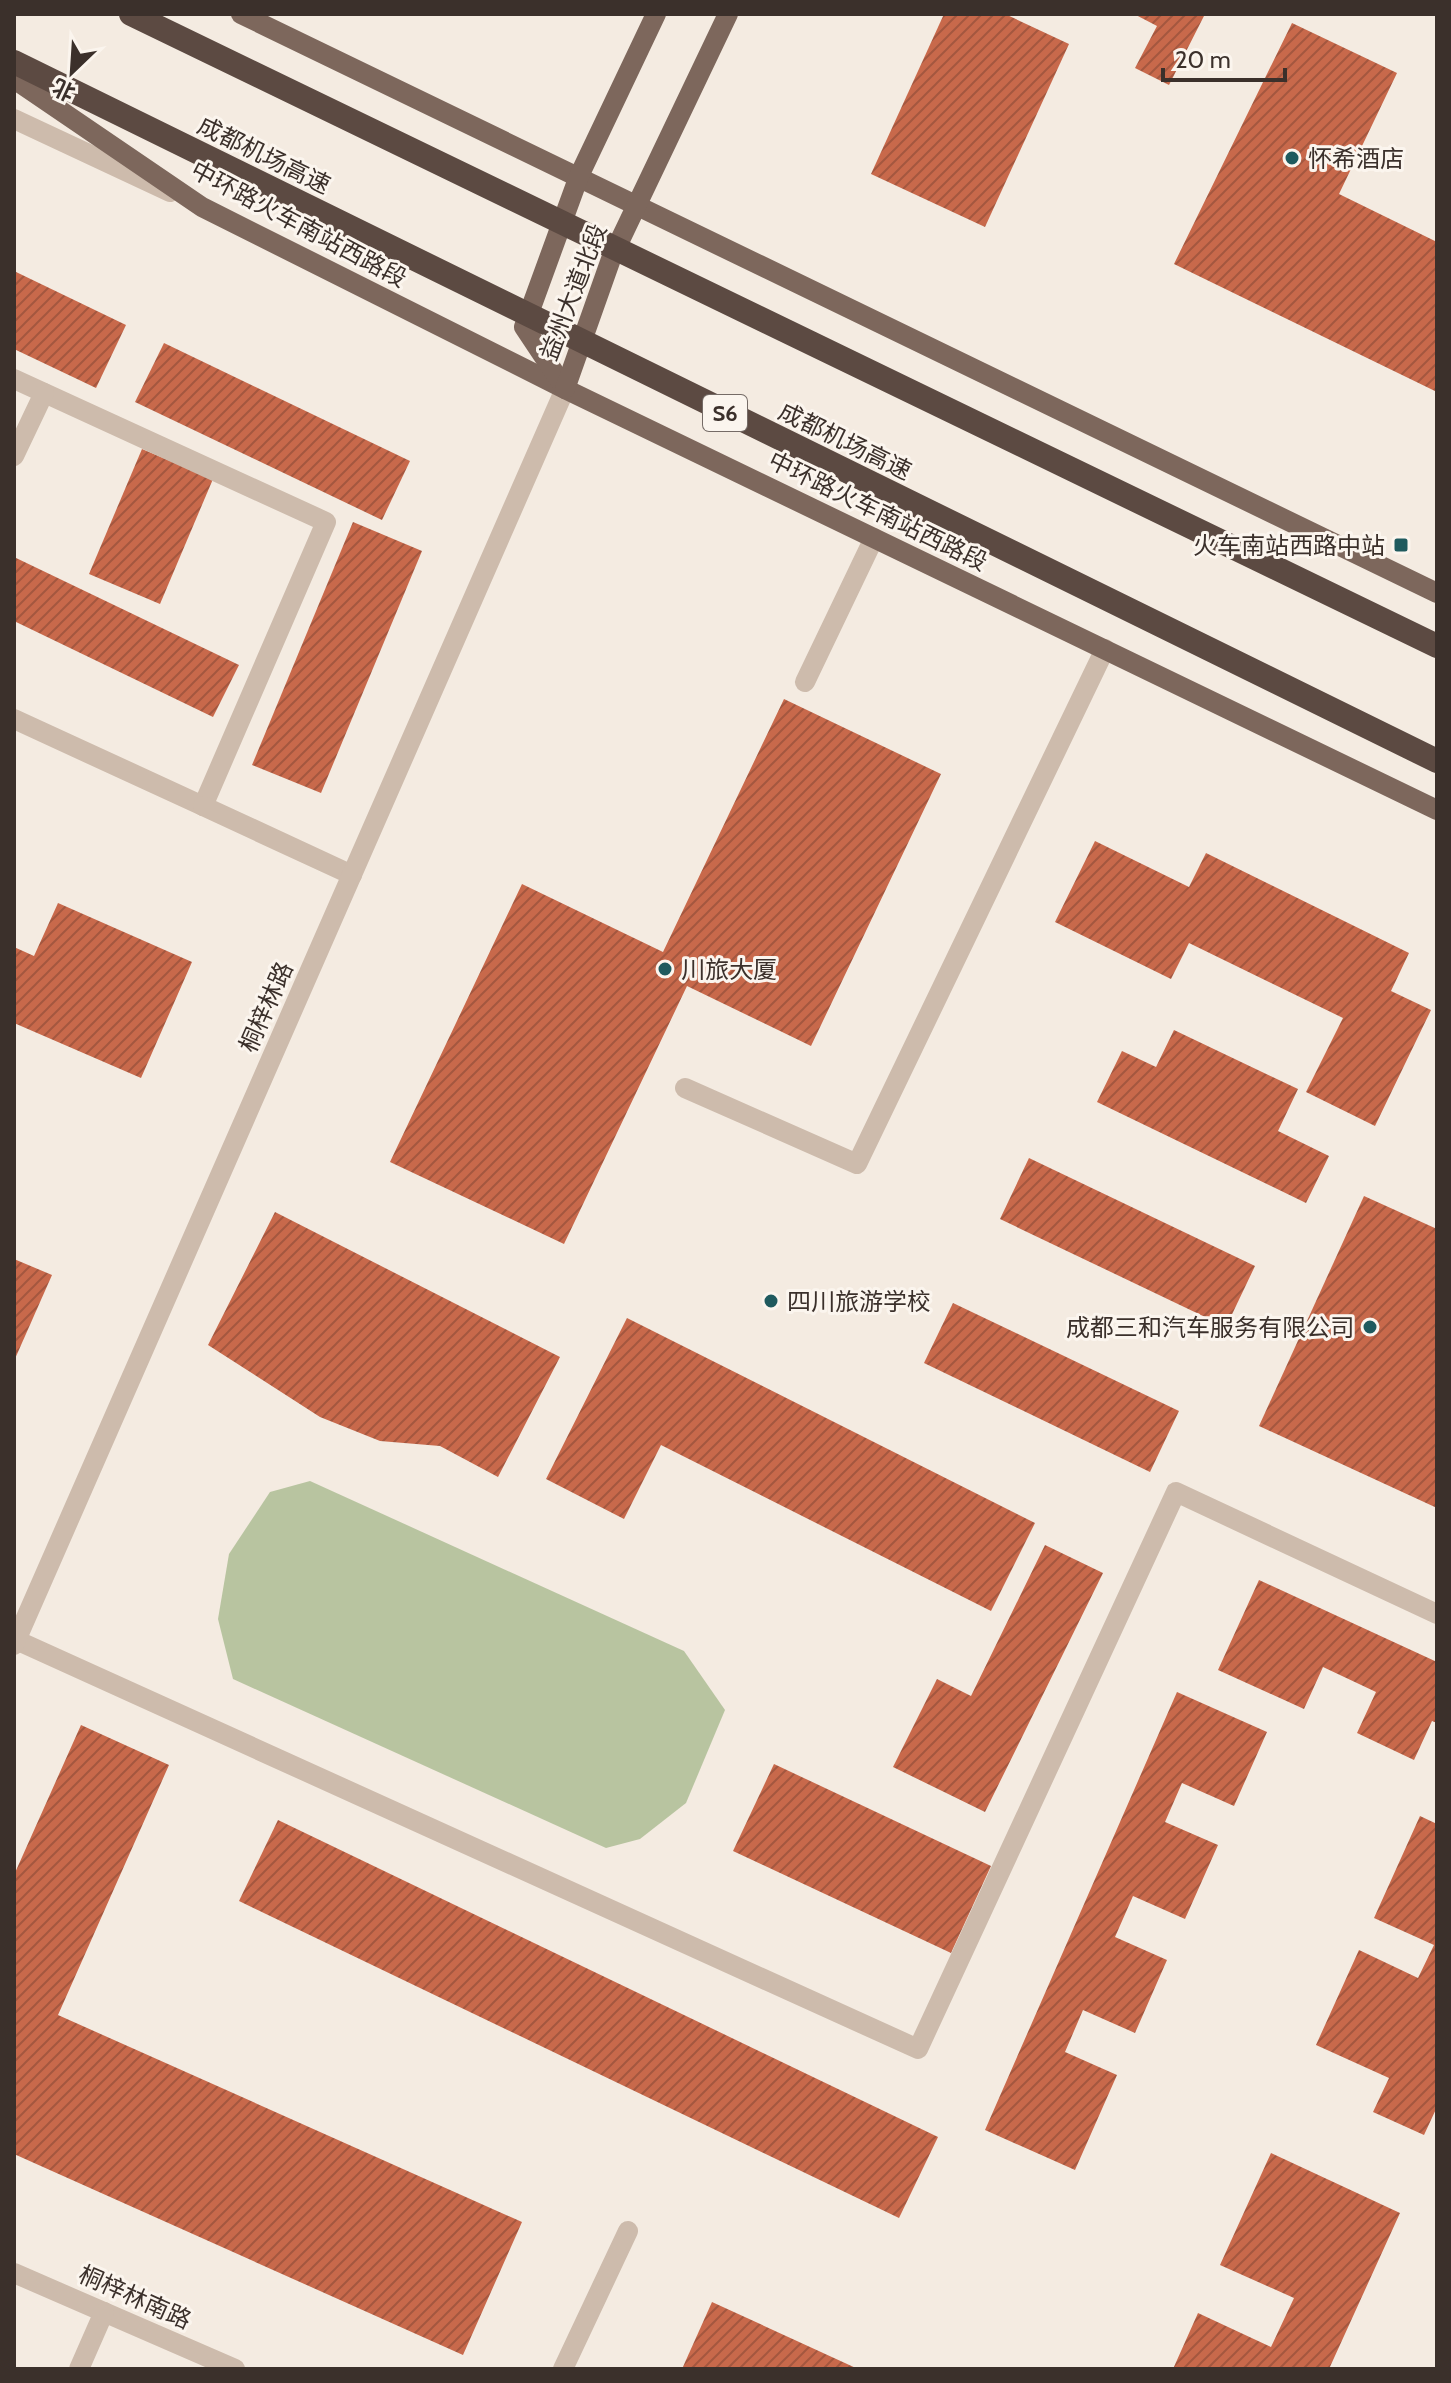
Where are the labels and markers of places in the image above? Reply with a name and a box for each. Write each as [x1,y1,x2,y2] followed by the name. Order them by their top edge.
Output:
[1308,144,1404,173] place label: 怀希酒店
[1283,149,1301,167] marker: 怀希酒店
[1193,531,1385,560] place label: 火车南站西路中站
[1392,536,1410,554] marker: 火车南站西路中站
[681,955,777,984] place label: 川旅大厦
[656,960,674,978] marker: 川旅大厦
[787,1287,931,1316] place label: 四川旅游学校
[762,1292,780,1310] marker: 四川旅游学校
[1066,1313,1354,1342] place label: 成都三和汽车服务有限公司
[1361,1318,1379,1336] marker: 成都三和汽车服务有限公司

